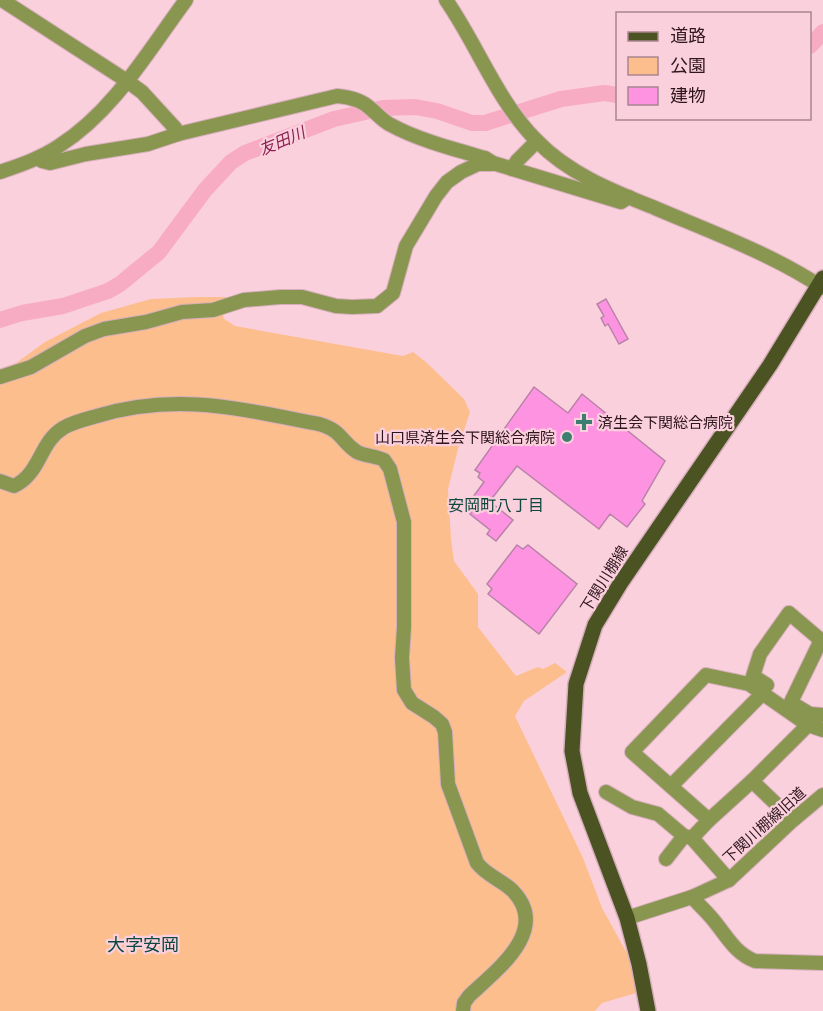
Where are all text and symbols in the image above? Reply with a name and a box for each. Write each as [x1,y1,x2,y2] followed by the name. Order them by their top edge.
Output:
[616,12,811,120] legend
[670,25,706,47] text: 道路
[670,55,706,77] text: 公園
[670,85,706,107] text: 建物
[256,122,310,159] water label: 友田川
[575,413,593,431] marker: 済生会下関総合病院
[598,413,733,432] place label: 済生会下関総合病院
[375,428,555,447] place label: 山口県済生会下関総合病院
[560,430,574,444] marker: 山口県済生会下関総合病院
[448,496,544,515] district label: 安岡町八丁目
[576,542,632,616] street label: 下関川棚線
[719,783,809,867] street label: 下関川棚線旧道
[107,934,179,956] district label: 大字安岡

